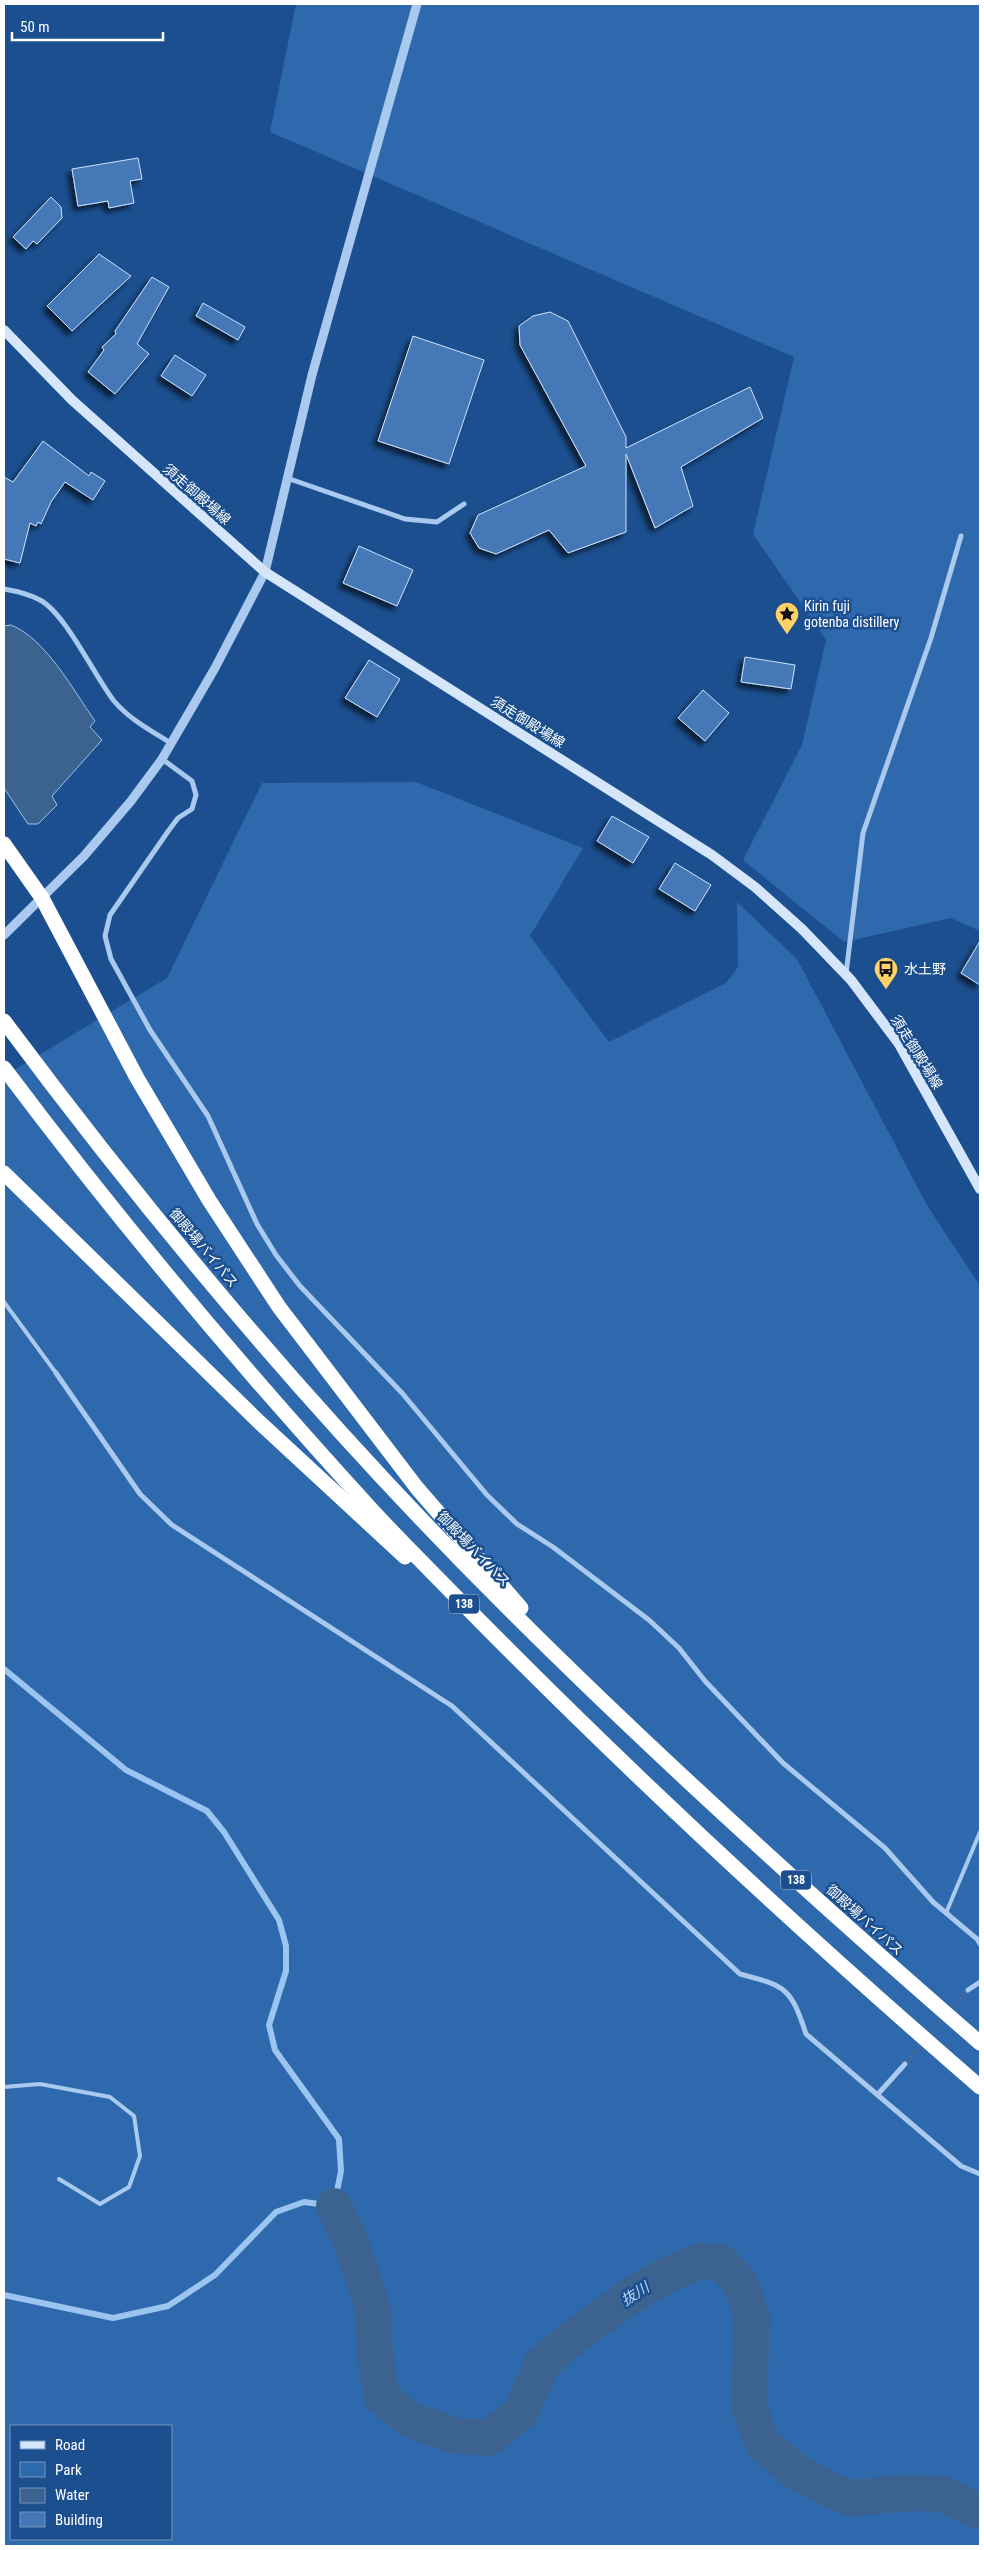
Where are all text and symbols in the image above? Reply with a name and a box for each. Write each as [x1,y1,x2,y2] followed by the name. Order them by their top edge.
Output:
[12,10,164,42] scale bar
[20,18,50,36] text: 50 m
[160,460,234,528] street label: 須走御殿場線
[804,598,900,630] place label: Kirin fuji gotenba distillery
[774,601,800,635] place icon: Kirin fuji gotenba distillery
[488,693,568,751] street label: 須走御殿場線
[873,956,899,990] bus stop icon: 水土野
[904,961,946,977] place label: 水土野
[888,1012,946,1092] street label: 須走御殿場線
[166,1205,242,1291] street label: 御殿場バイパス
[434,1508,514,1590] street label: 御殿場バイパス
[449,1595,479,1614] road number: 138
[781,1870,811,1890] road number: 138
[823,1881,907,1959] street label: 御殿場バイパス
[618,2277,654,2310] water label: 抜川
[10,2425,172,2540] legend
[55,2436,85,2454] text: Road
[55,2461,82,2479] text: Park
[55,2486,90,2504] text: Water
[55,2511,103,2529] text: Building

